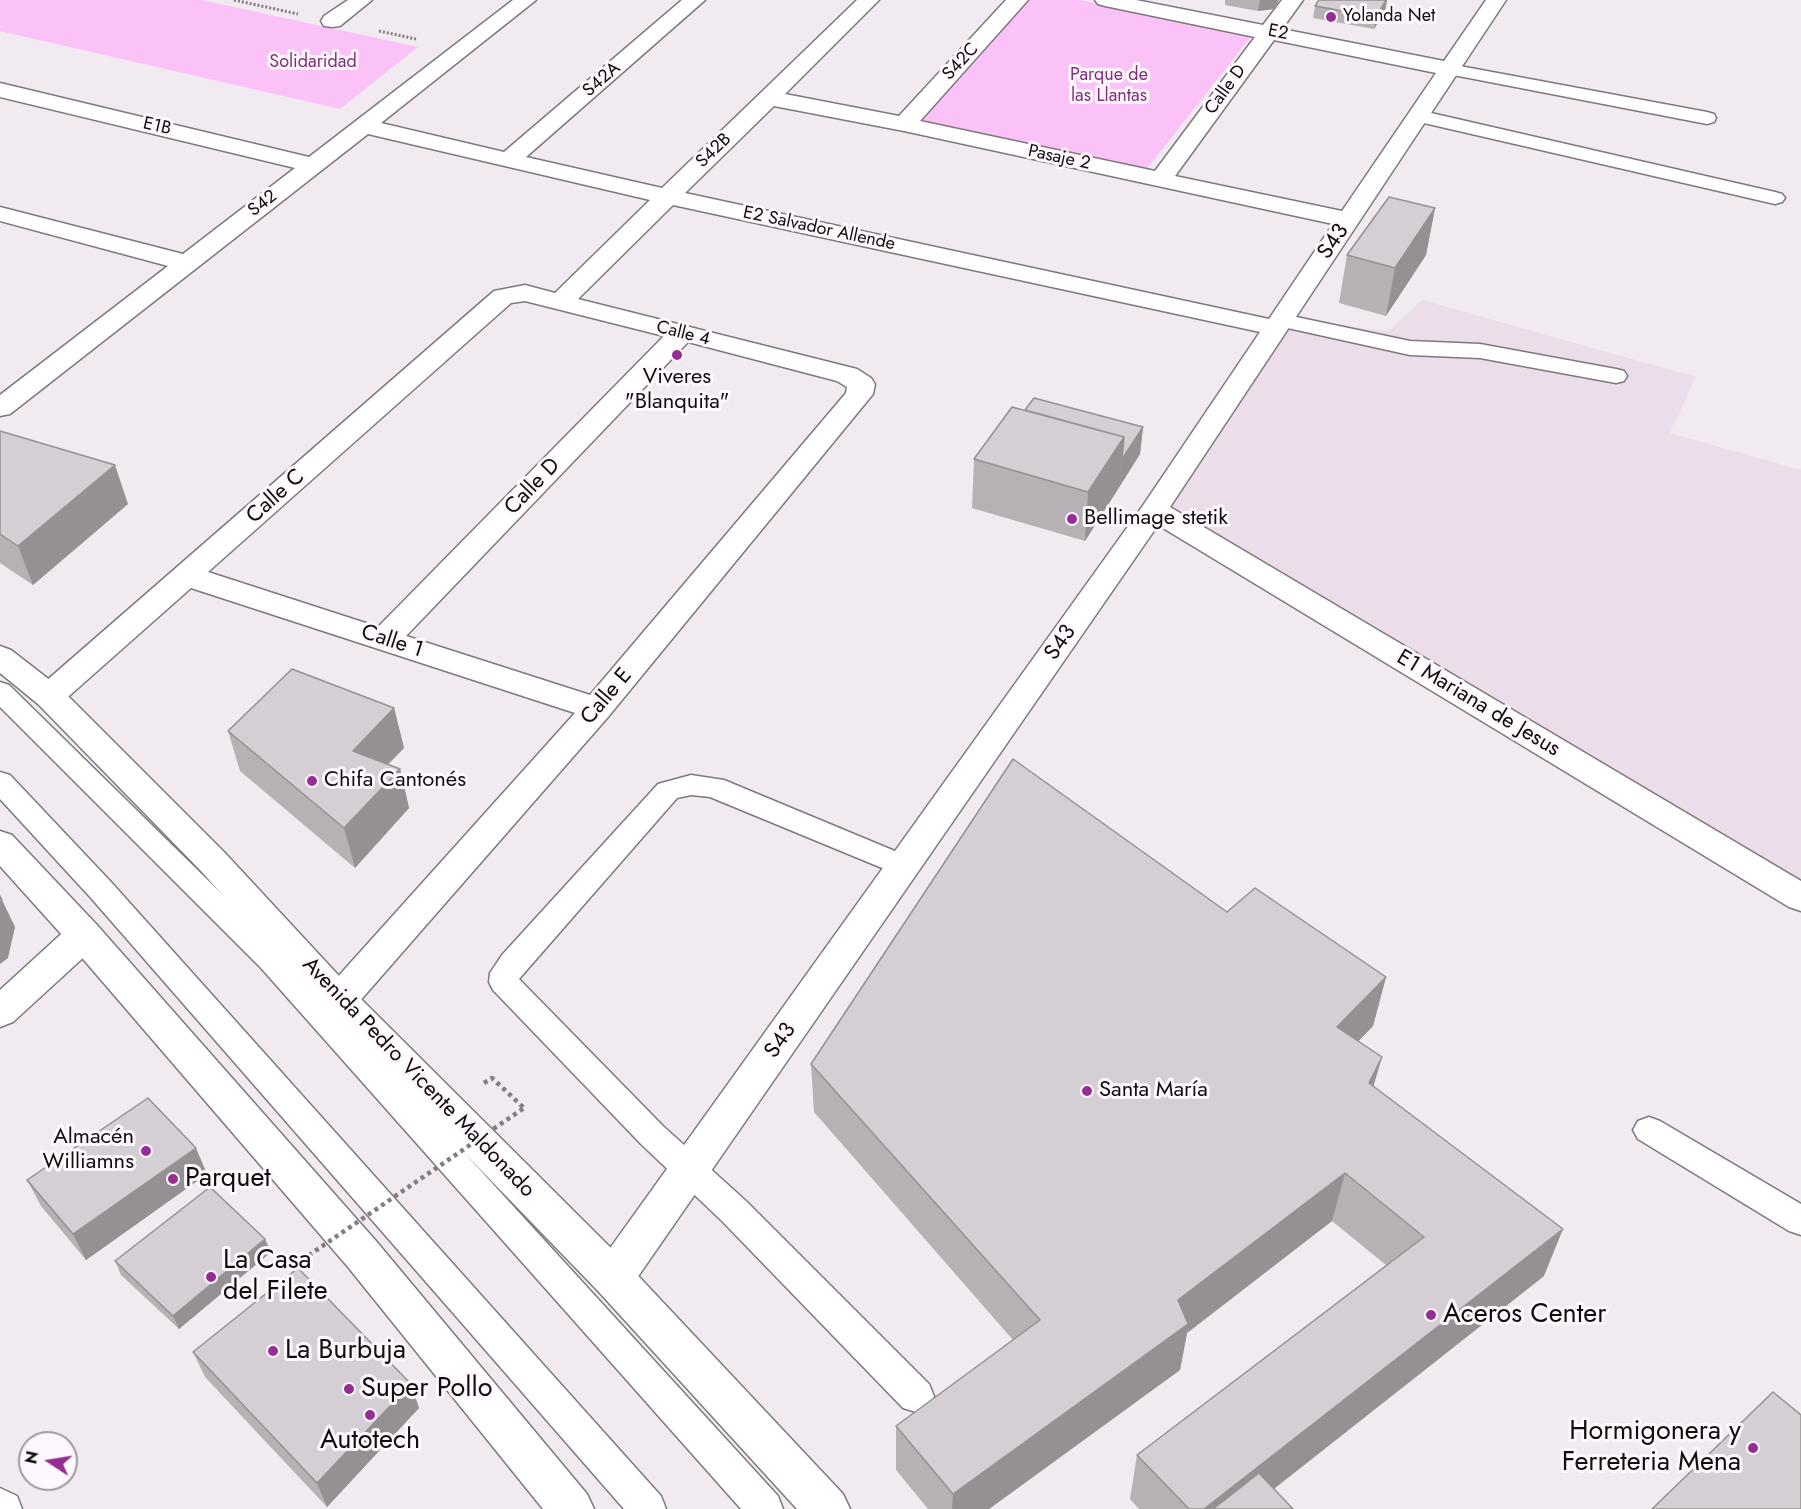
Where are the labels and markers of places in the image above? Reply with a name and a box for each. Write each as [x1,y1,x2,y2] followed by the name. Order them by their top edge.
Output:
[1343,6,1435,28] place label: Yolanda Net
[1324,10,1338,24] marker: Yolanda Net
[670,348,684,362] marker: Viveres "Blanquita"
[625,365,729,416] place label: Viveres "Blanquita"
[1084,506,1228,532] place label: Bellimage stetik
[1065,512,1079,526] marker: Bellimage stetik
[324,768,466,794] place label: Chifa Cantonés
[305,774,319,788] marker: Chifa Cantonés
[1099,1078,1208,1104] place label: Santa María
[1080,1084,1094,1098] marker: Santa María
[43,1125,134,1176] place label: Almacén Williamns
[139,1144,153,1158] marker: Almacén Williamns
[185,1163,271,1195] place label: Parquet
[166,1172,180,1186] marker: Parquet
[223,1245,328,1308] place label: La Casa del Filete
[204,1270,218,1284] marker: La Casa del Filete
[1443,1299,1606,1331] place label: Aceros Center
[1424,1308,1438,1322] marker: Aceros Center
[285,1335,406,1367] place label: La Burbuja
[266,1344,280,1358] marker: La Burbuja
[361,1373,493,1405] place label: Super Pollo
[342,1382,356,1396] marker: Super Pollo
[363,1408,377,1422] marker: Autotech
[1562,1416,1741,1479] place label: Hormigonera y Ferreteria Mena
[320,1425,420,1457] place label: Autotech
[1746,1441,1760,1455] marker: Hormigonera y Ferreteria Mena

